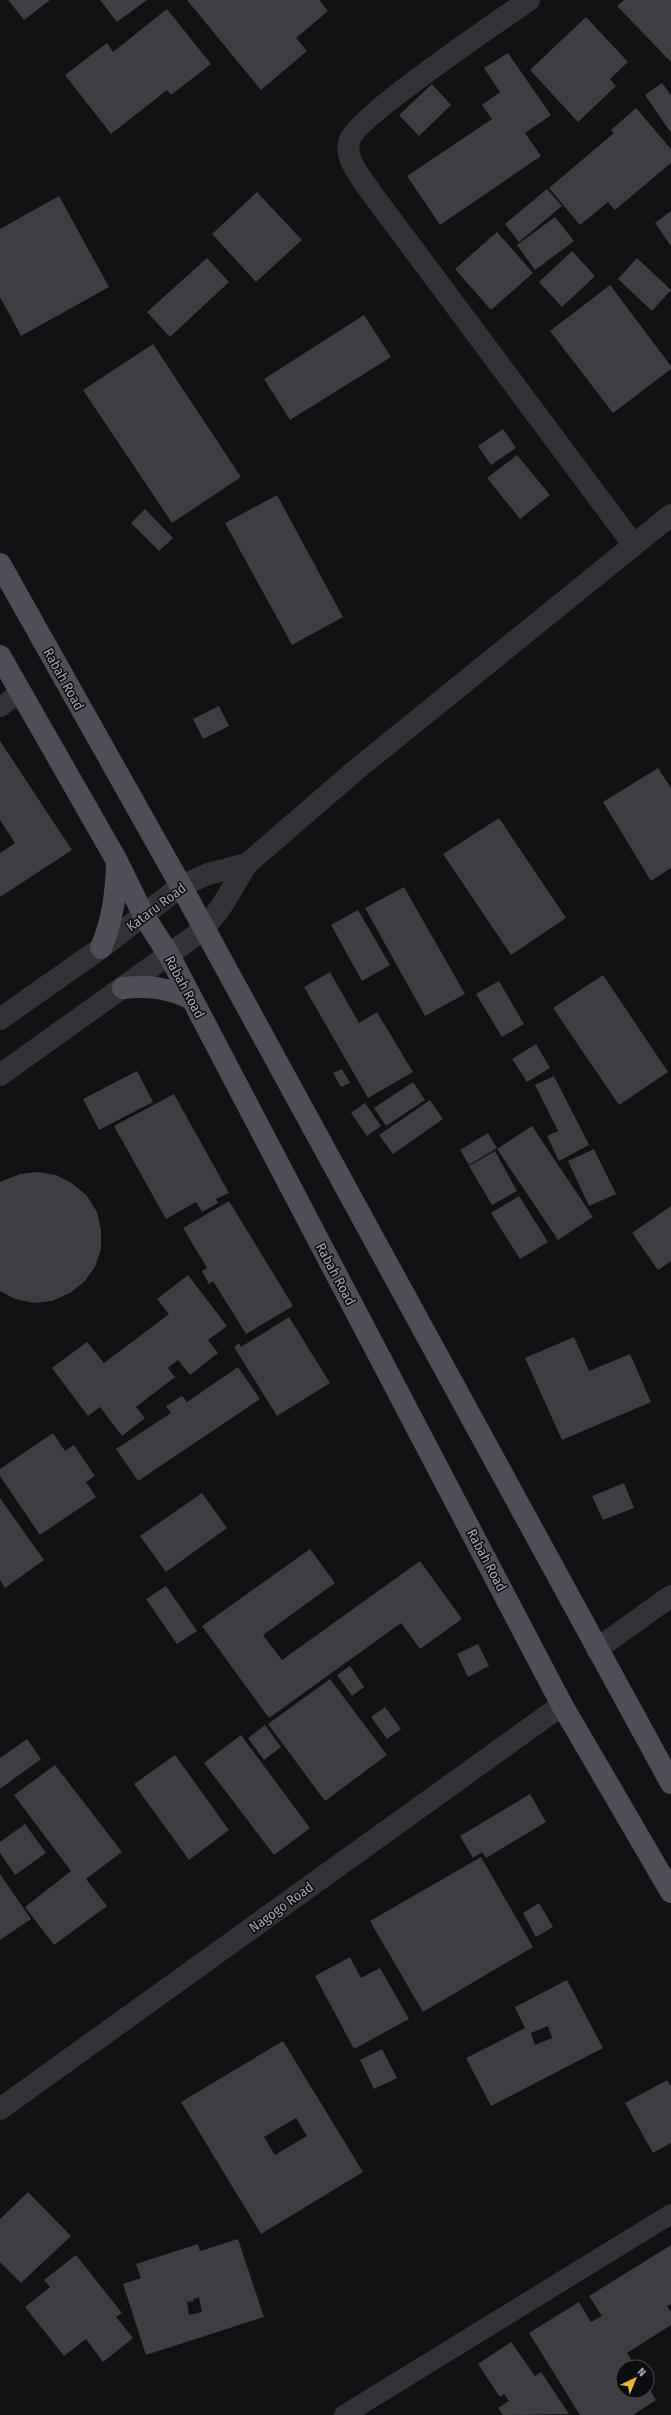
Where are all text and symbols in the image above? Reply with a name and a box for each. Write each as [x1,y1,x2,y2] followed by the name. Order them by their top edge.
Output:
[40,645,88,713] street label: Rabah Road
[123,880,189,935] street label: Kataru Road
[161,953,208,1021] street label: Rabah Road
[312,1240,359,1308] street label: Rabah Road
[463,1526,510,1594] street label: Rabah Road
[246,1878,317,1936] street label: Nagogo Road
[615,2359,655,2399] north arrow
[635,2365,648,2379] text: N

